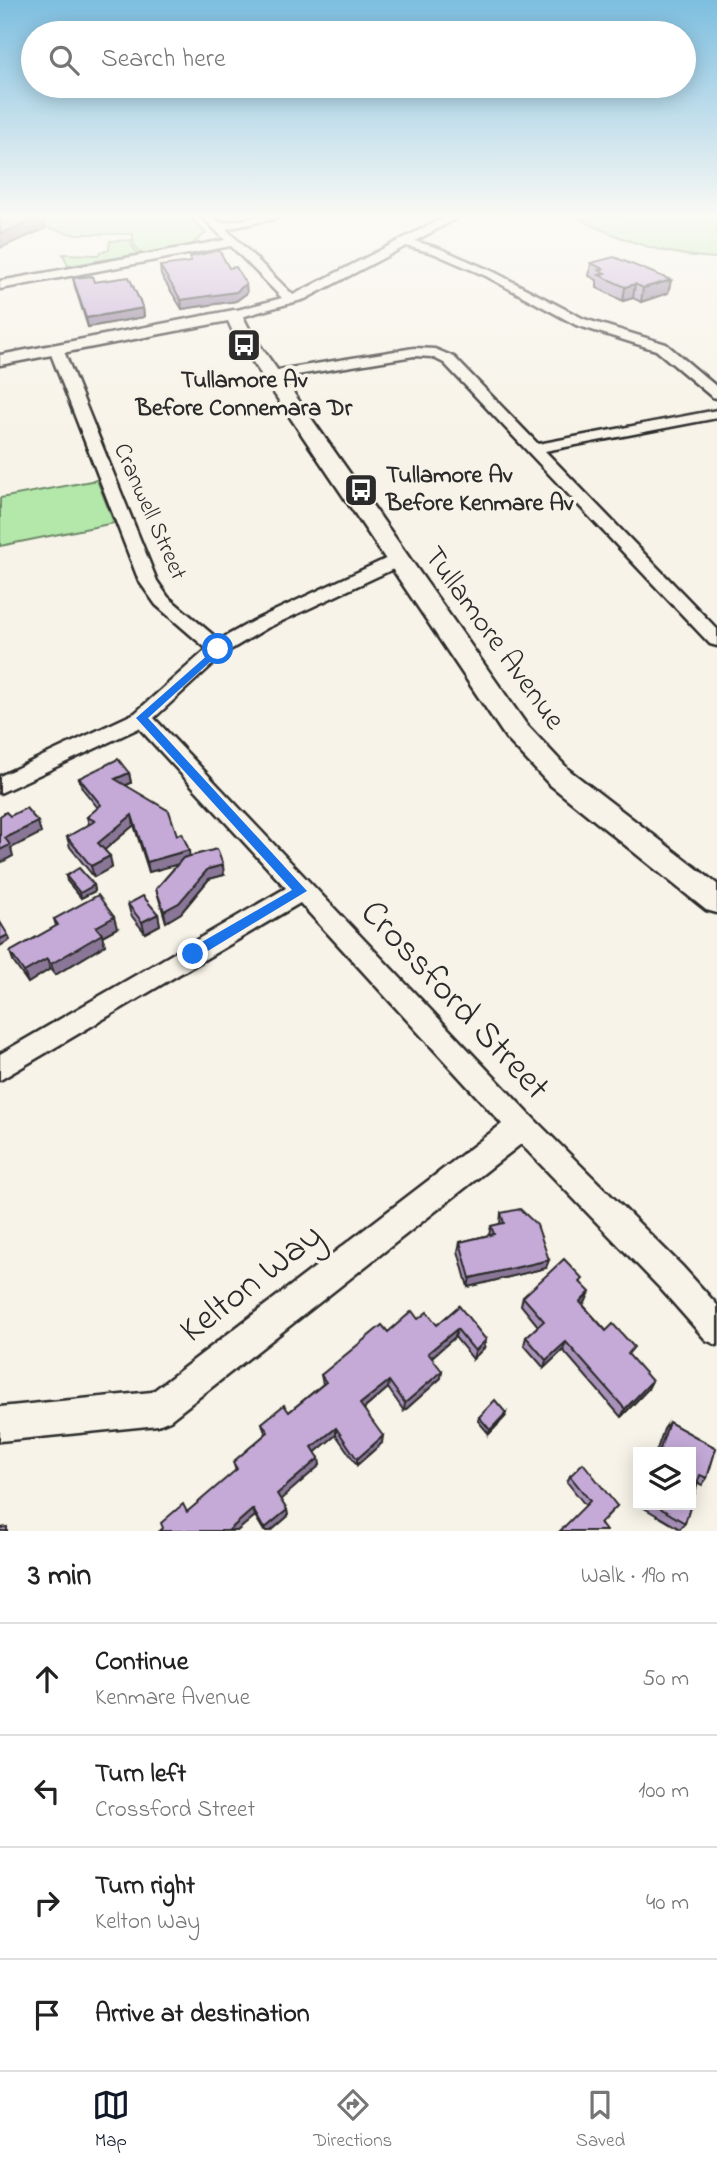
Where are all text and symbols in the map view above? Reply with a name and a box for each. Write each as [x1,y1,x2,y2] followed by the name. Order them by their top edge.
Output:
[21,21,696,98] search box
[45,41,83,79] icon: search
[101,41,226,79] text: Search here
[225,326,263,364] bus stop icon: Tullamore Av Before Connemara Dr
[135,364,353,427] place label: Tullamore Av Before Connemara Dr
[103,438,195,586] street label: Cranwell Street
[385,459,574,522] place label: Tullamore Av Before Kenmare Av
[342,471,380,509] bus stop icon: Tullamore Av Before Kenmare Av
[411,538,575,740] street label: Tullamore Avenue
[202,633,233,664] route start
[346,888,562,1114] street label: Crossford Street
[177,938,208,969] route end
[169,1211,335,1357] street label: Kelton Way
[633,1447,696,1510] map controls
[633,1447,696,1510] button: layers
[28,1555,91,1599] text: 3 min
[581,1560,689,1593] text: Walk · 190 m
[95,1644,188,1682] text: Continue
[28,1660,66,1698] icon: ahead
[642,1663,689,1696] text: 50 m
[95,1682,250,1715] text: Kenmare Avenue
[95,1756,186,1794] text: Turn left
[28,1772,66,1810] icon: left
[638,1775,689,1808] text: 100 m
[95,1794,255,1827] text: Crossford Street
[95,1868,195,1906] text: Turn right
[28,1884,66,1922] icon: right
[646,1887,689,1920] text: 40 m
[95,1906,200,1939] text: Kelton Way
[28,1996,66,2034] icon: arrive
[95,1996,310,2034] text: Arrive at destination
[92,2086,130,2155] tab: Map
[313,2086,392,2155] tab: Directions
[576,2086,625,2155] tab: Saved

